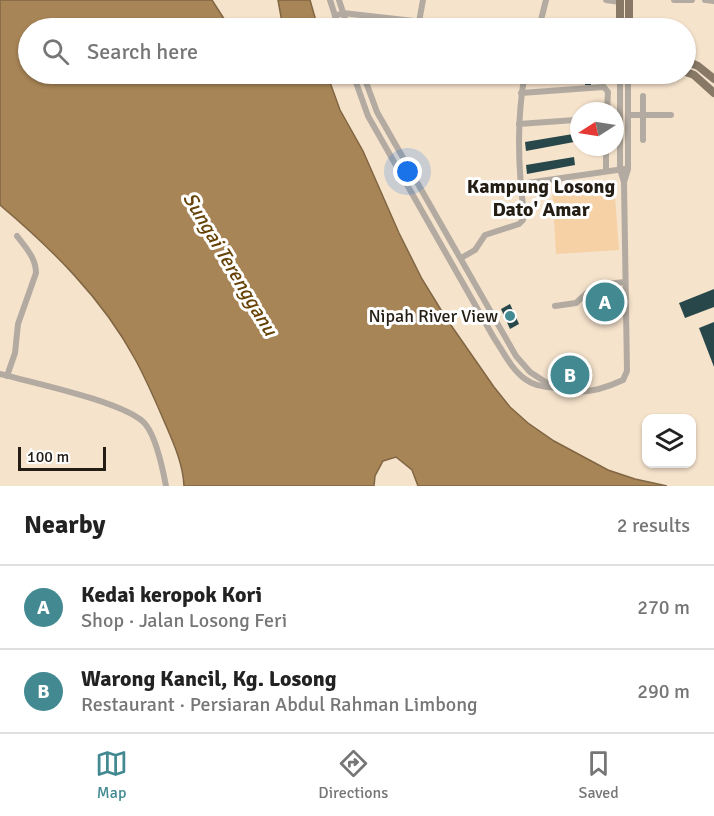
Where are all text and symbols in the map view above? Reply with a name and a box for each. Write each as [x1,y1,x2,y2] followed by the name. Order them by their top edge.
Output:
[18,18,696,84] search box
[39,35,72,68] icon: search
[87,38,198,65] text: Search here
[570,102,624,156] north arrow
[393,157,422,186] your location
[467,174,615,222] district label: Kampung Losong Dato' Amar
[177,188,283,341] water label: Sungai Terengganu
[586,280,624,324] pin: A
[368,305,498,327] place label: Nipah River View
[503,309,517,323] marker: Nipah River View
[550,352,590,398] pin: B
[642,414,696,468] map controls
[642,414,696,468] button: layers
[18,444,106,472] scale bar
[27,447,69,467] text: 100 m
[24,509,105,541] text: Nearby
[617,513,690,538] text: 2 results
[81,581,262,608] text: Kedai keropok Kori
[37,595,50,620] text: A
[637,595,690,620] text: 270 m
[81,608,287,633] text: Shop · Jalan Losong Feri
[81,665,337,692] text: Warong Kancil, Kg. Losong
[37,679,50,704] text: B
[637,679,690,704] text: 290 m
[81,692,478,717] text: Restaurant · Persiaran Abdul Rahman Limbong
[95,747,128,803] tab: Map
[318,747,388,803] tab: Directions
[579,747,619,803] tab: Saved

